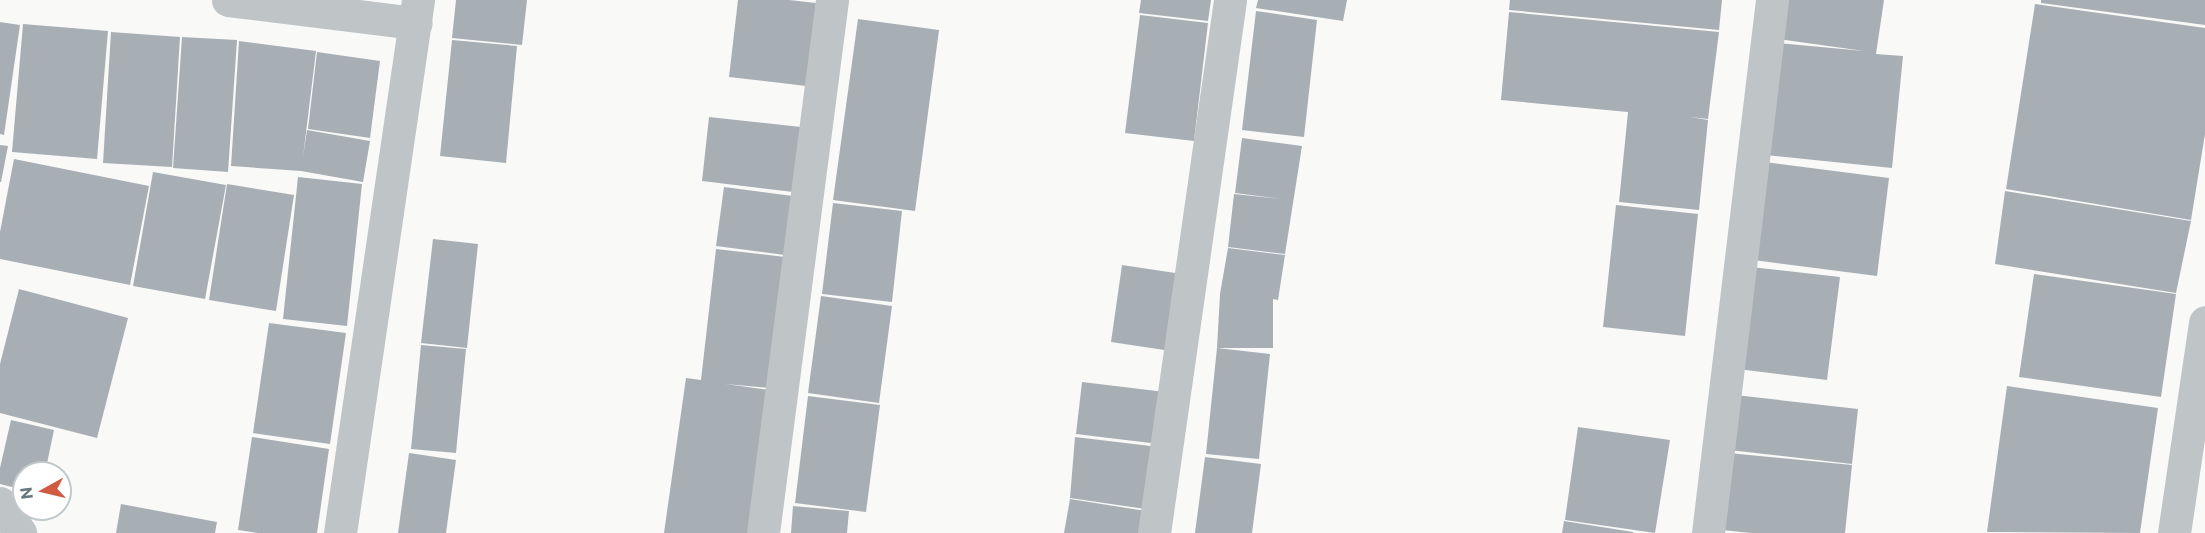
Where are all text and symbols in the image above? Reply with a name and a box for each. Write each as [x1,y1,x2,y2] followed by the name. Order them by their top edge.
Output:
[12,461,72,521] north arrow
[15,486,36,501] text: N

